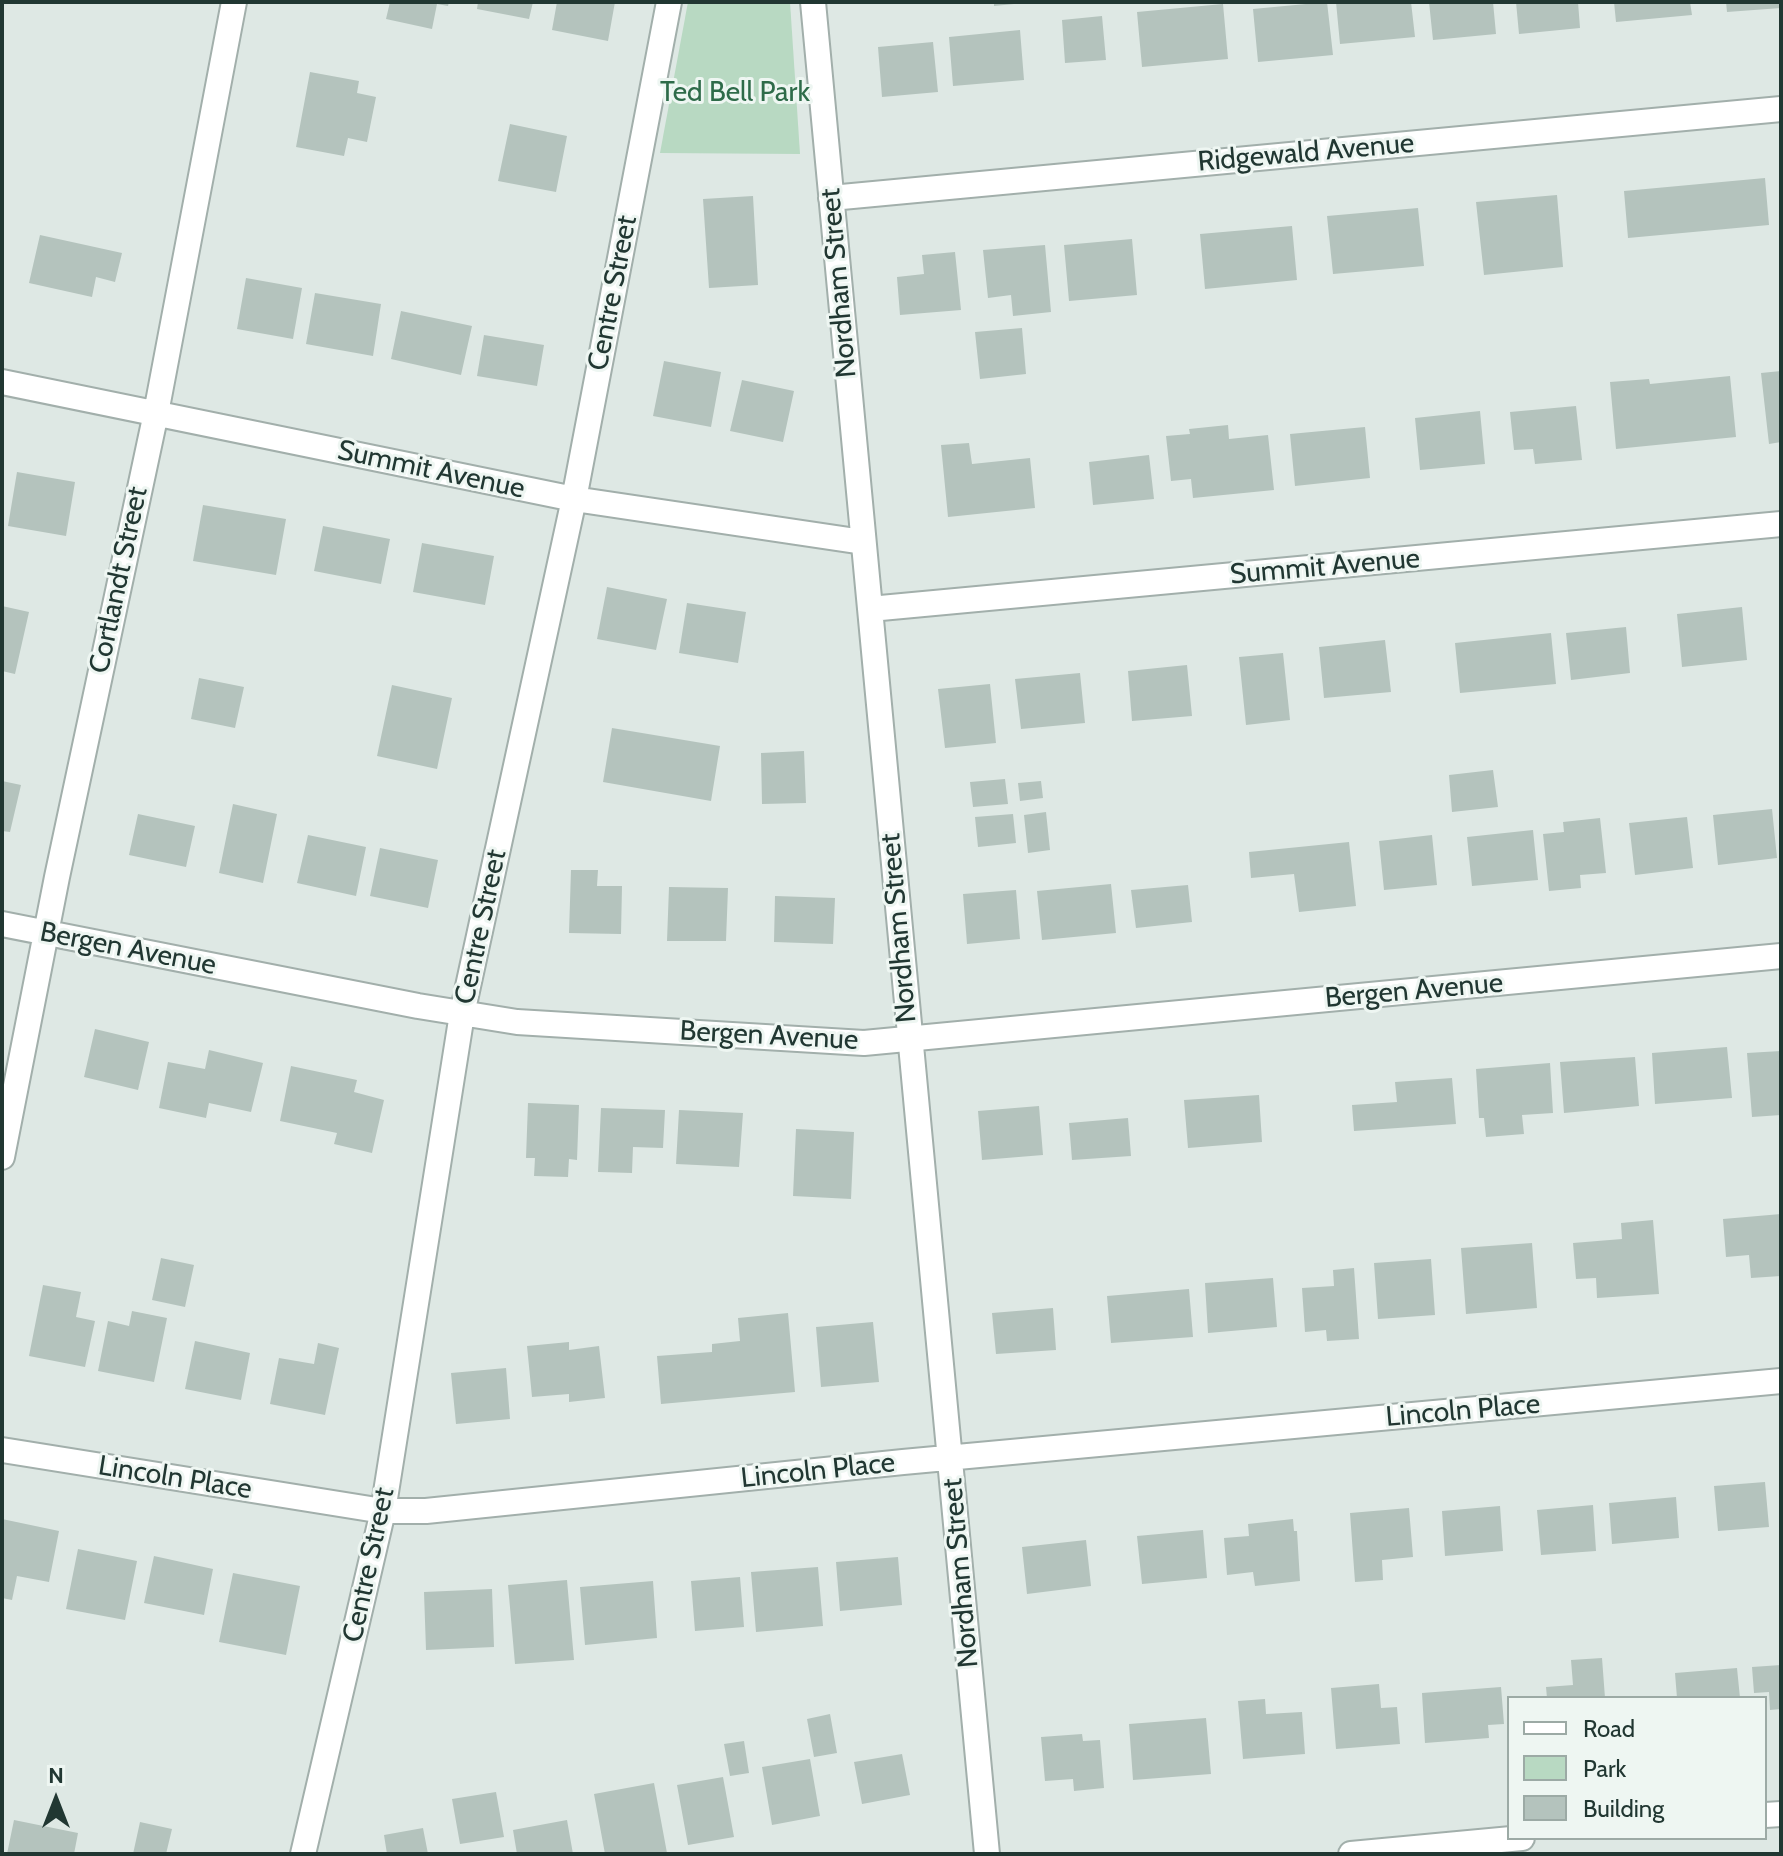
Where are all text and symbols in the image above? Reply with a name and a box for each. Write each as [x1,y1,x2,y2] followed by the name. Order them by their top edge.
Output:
[660,76,810,110] park label: Ted Bell Park
[1196,127,1416,179] street label: Ridgewald Avenue
[814,187,864,379] street label: Nordham Street
[582,213,644,373] street label: Centre Street
[334,434,528,506] street label: Summit Avenue
[83,484,155,676] street label: Cortlandt Street
[1229,542,1421,592] street label: Summit Avenue
[874,832,924,1024] street label: Nordham Street
[448,847,514,1007] street label: Centre Street
[37,915,219,983] street label: Bergen Avenue
[1323,966,1505,1016] street label: Bergen Avenue
[679,1015,859,1057] street label: Bergen Avenue
[1384,1388,1542,1434] street label: Lincoln Place
[739,1446,897,1496] street label: Lincoln Place
[96,1449,254,1507] street label: Lincoln Place
[936,1477,986,1669] street label: Nordham Street
[336,1485,402,1645] street label: Centre Street
[1507,1696,1767,1840] legend
[1583,1714,1635,1743] text: Road
[1583,1754,1626,1783] text: Park
[16,1760,96,1840] north arrow
[48,1762,64,1789] text: N
[1583,1794,1664,1823] text: Building

